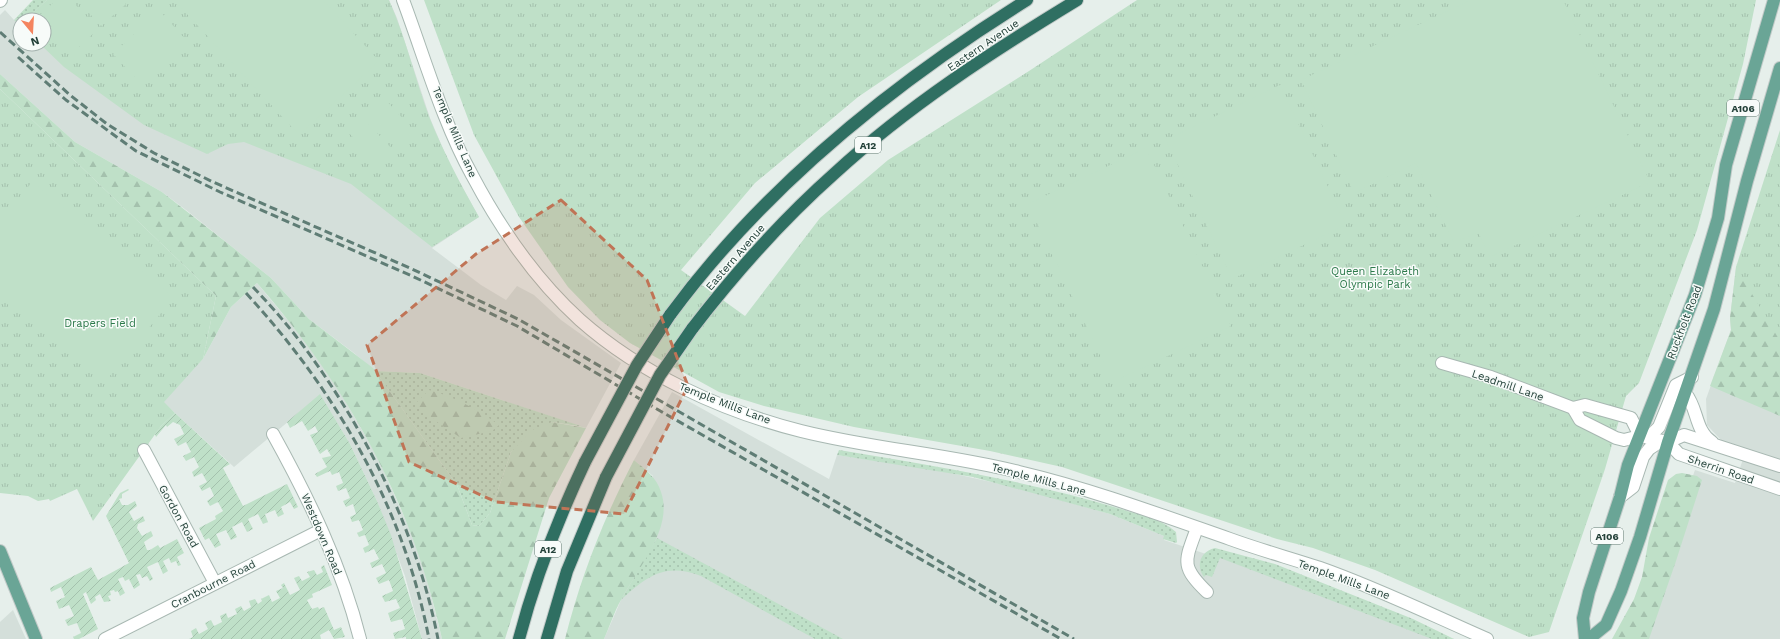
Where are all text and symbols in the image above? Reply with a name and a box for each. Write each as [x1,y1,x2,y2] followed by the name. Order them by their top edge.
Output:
[12,12,52,52] north arrow
[945,17,1022,74] street label: Eastern Avenue
[29,34,41,48] text: N
[430,85,480,179] street label: Temple Mills Lane
[1727,100,1759,116] road number: A106
[855,137,881,153] road number: A12
[703,222,768,293] street label: Eastern Avenue
[1331,265,1419,291] park label: Queen Elizabeth Olympic Park
[1664,283,1705,361] street label: Ruckholt Road
[64,317,136,330] park label: Drapers Field
[1470,367,1546,404] street label: Leadmill Lane
[677,380,773,427] street label: Temple Mills Lane
[1686,452,1756,487] street label: Sherrin Road
[990,461,1087,498] street label: Temple Mills Lane
[156,483,201,550] street label: Gordon Road
[299,492,344,577] street label: Westdown Road
[1591,528,1623,544] road number: A106
[535,541,561,557] road number: A12
[169,557,258,611] street label: Cranbourne Road
[1296,557,1392,602] street label: Temple Mills Lane

